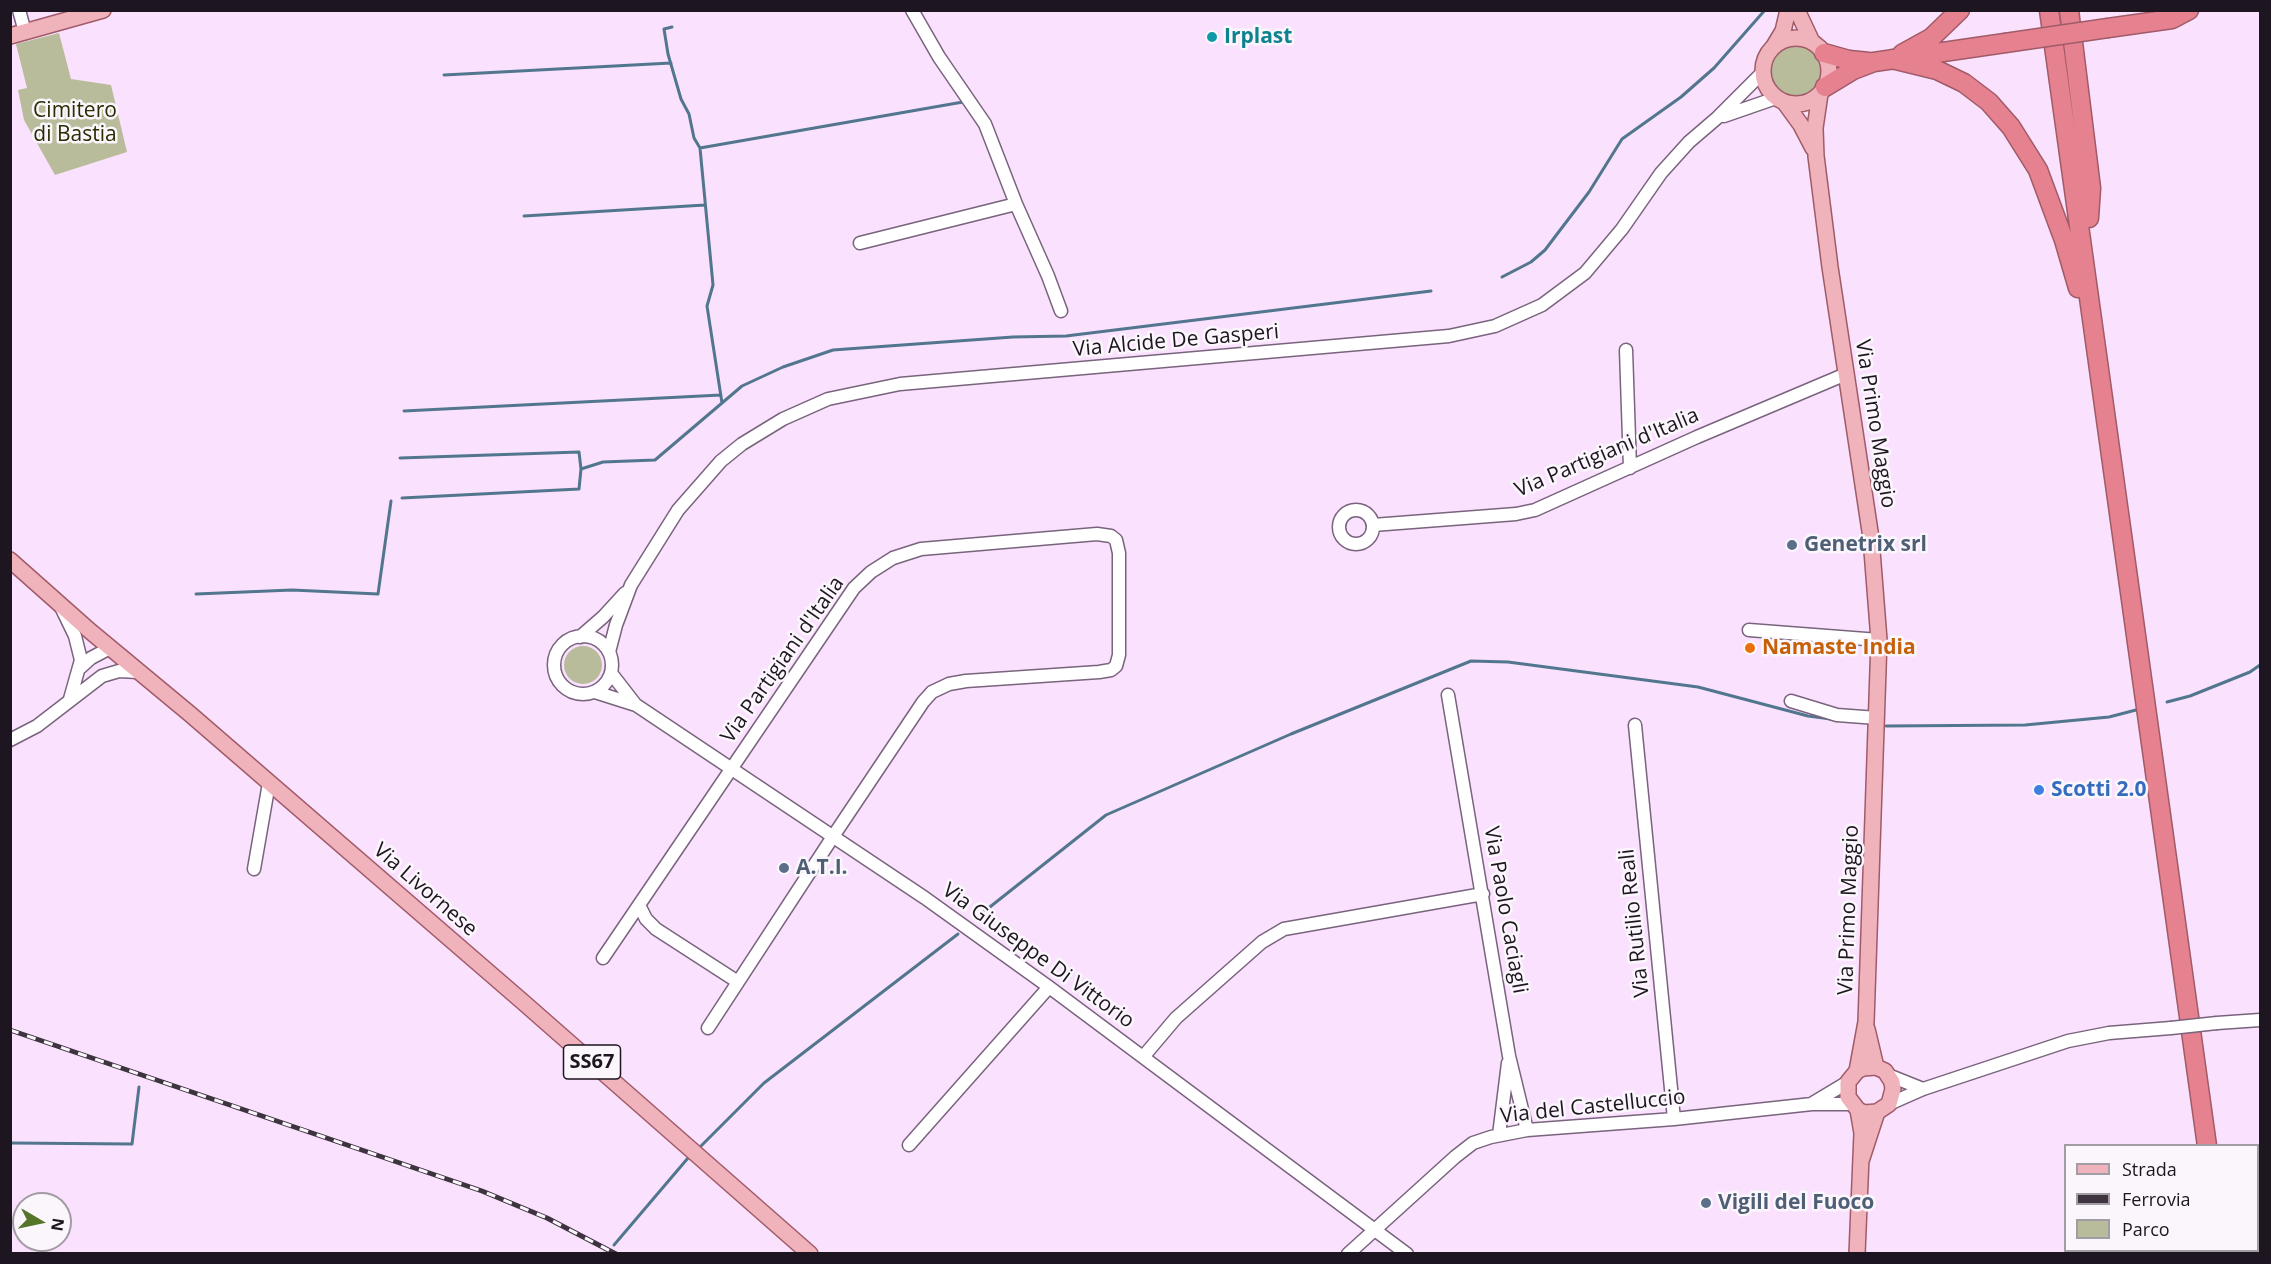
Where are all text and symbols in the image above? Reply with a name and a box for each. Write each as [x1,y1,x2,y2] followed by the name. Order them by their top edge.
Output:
[1224,24,1292,50] place label: Irplast
[1205,30,1219,44] marker: Irplast
[33,98,117,148] park label: Cimitero di Bastia
[1072,319,1280,363] street label: Via Alcide De Gasperi
[1849,338,1901,510] street label: Via Primo Maggio
[1511,403,1703,503] street label: Via Partigiani d'Italia
[1804,532,1927,558] place label: Genetrix srl
[1785,538,1799,552] marker: Genetrix srl
[716,572,850,748] street label: Via Partigiani d'Italia
[1762,635,1916,661] place label: Namaste India
[1743,641,1757,655] marker: Namaste India
[2051,777,2146,803] place label: Scotti 2.0
[2032,783,2046,797] marker: Scotti 2.0
[1478,824,1532,996] street label: Via Paolo Caciagli
[1833,824,1865,996] street label: Via Primo Maggio
[368,838,482,942] street label: Via Livornese
[1615,847,1655,999] street label: Via Rutilio Reali
[796,855,848,881] place label: A.T.I.
[777,861,791,875] marker: A.T.I.
[937,878,1139,1034] street label: Via Giuseppe Di Vittorio
[564,1045,620,1079] road number: SS67
[1499,1085,1687,1129] street label: Via del Castelluccio
[2064,1144,2259,1252] legend
[2122,1157,2177,1181] text: Strada
[2122,1187,2190,1211] text: Ferrovia
[1718,1190,1874,1216] place label: Vigili del Fuoco
[12,1192,72,1252] north arrow
[1699,1196,1713,1210] marker: Vigili del Fuoco
[46,1216,70,1233] text: N
[2122,1217,2170,1241] text: Parco

